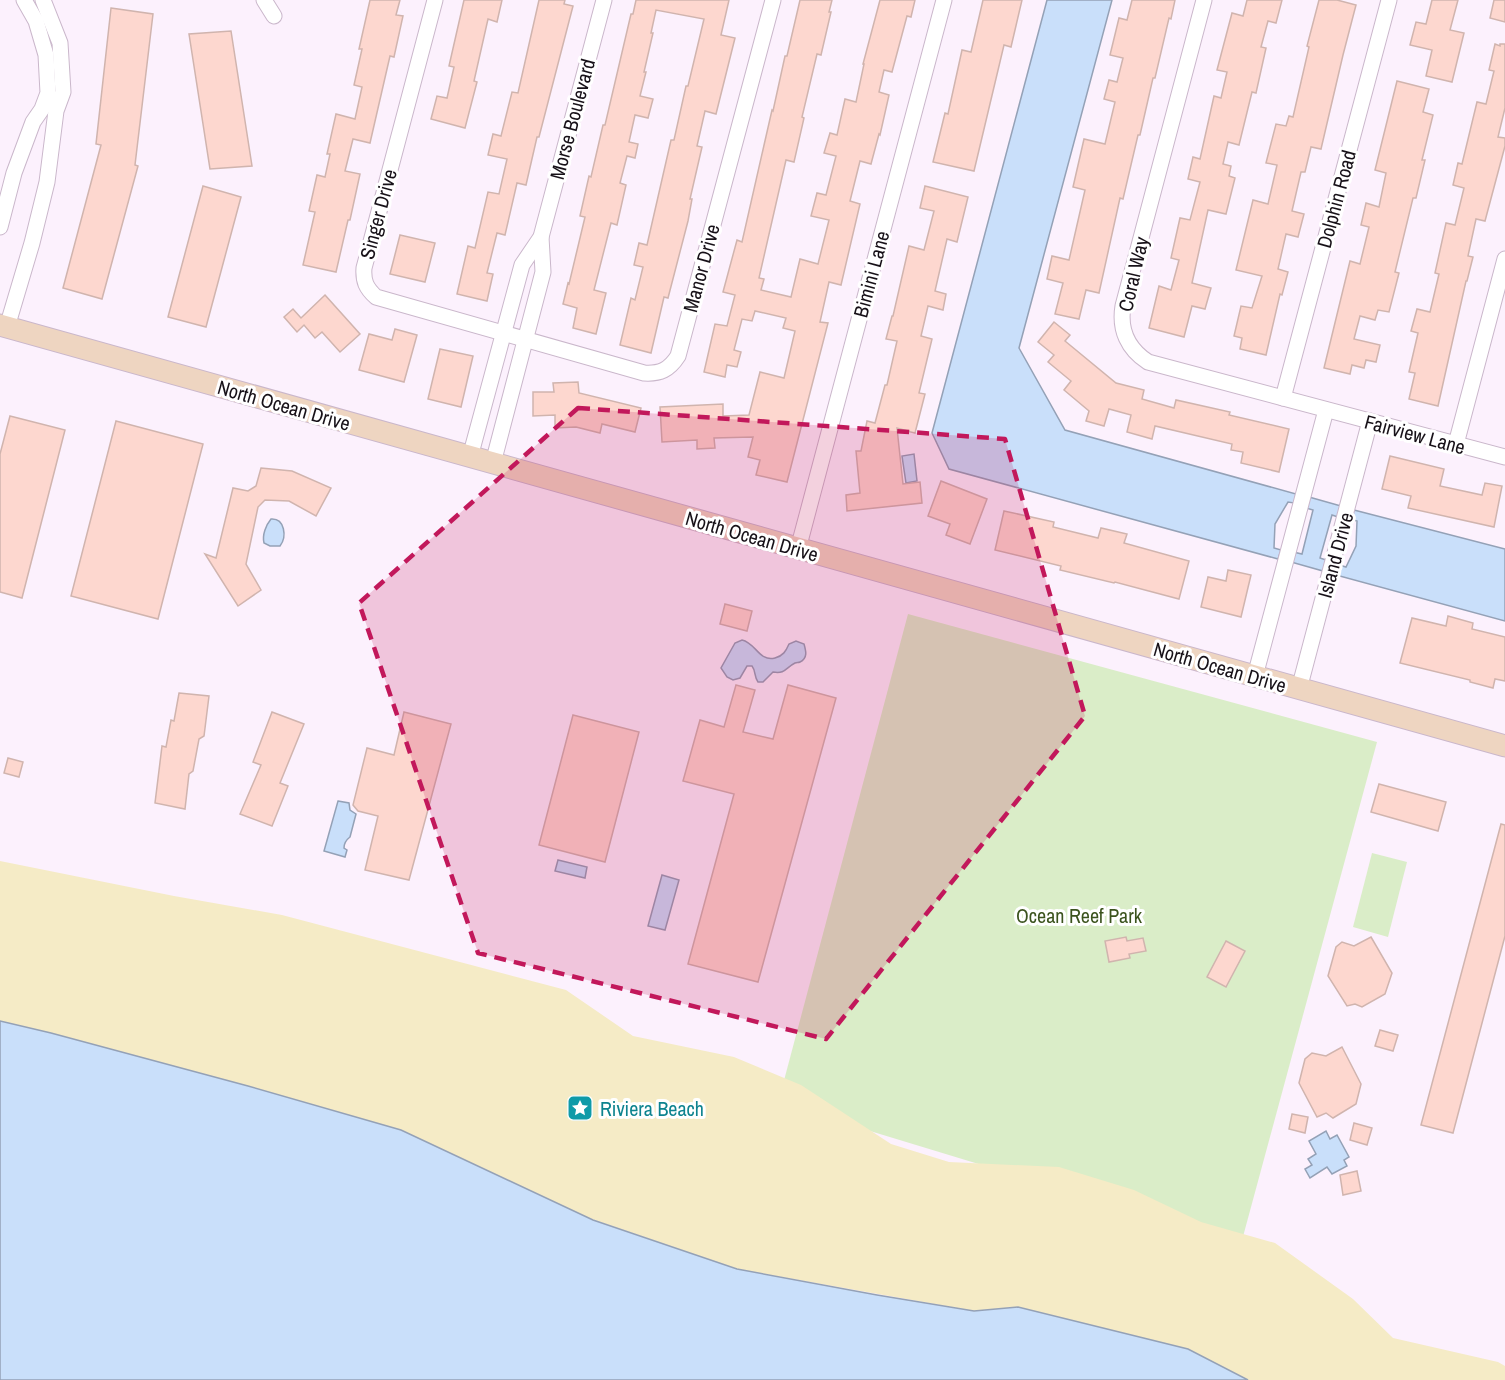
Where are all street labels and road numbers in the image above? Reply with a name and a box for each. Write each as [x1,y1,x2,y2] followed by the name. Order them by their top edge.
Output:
[543,56,601,182] street label: Morse Boulevard
[1310,147,1362,251] street label: Dolphin Road
[353,166,403,262] street label: Singer Drive
[676,221,726,315] street label: Manor Drive
[847,228,895,320] street label: Bimini Lane
[1111,233,1155,314] street label: Coral Way
[215,373,353,437] street label: North Ocean Drive
[1362,408,1468,460] street label: Fairview Lane
[683,504,821,568] street label: North Ocean Drive
[1311,509,1359,601] street label: Island Drive
[1151,635,1289,699] street label: North Ocean Drive

